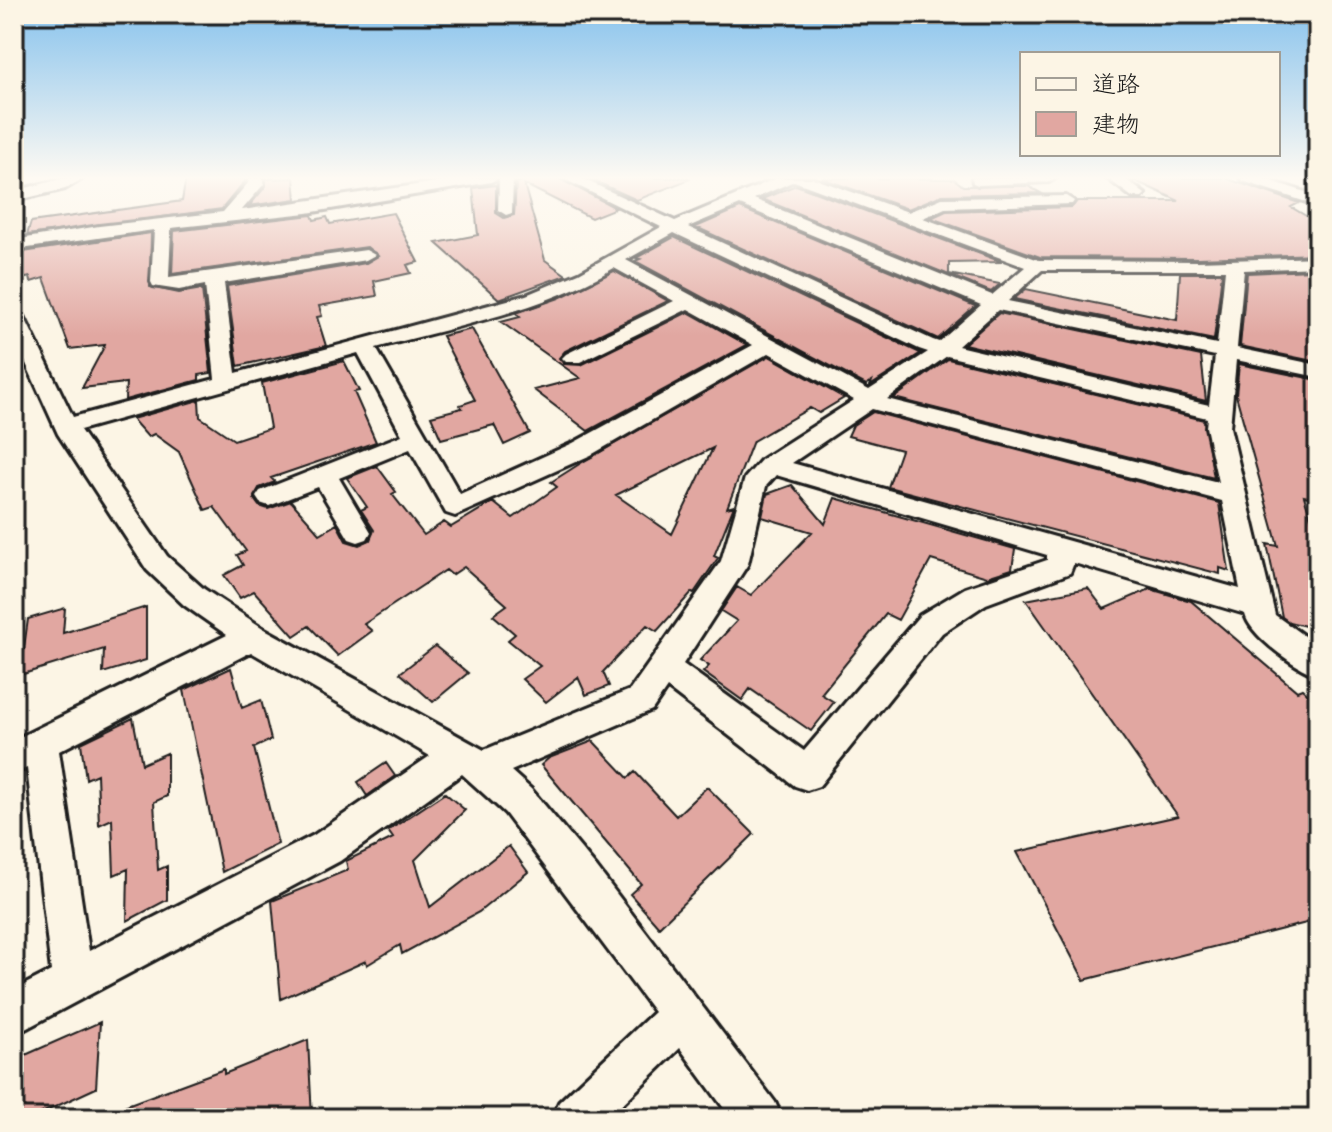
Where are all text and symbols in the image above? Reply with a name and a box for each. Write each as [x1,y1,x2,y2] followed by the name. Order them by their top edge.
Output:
[1020,52,1280,156] legend
[1092,63,1140,105] text: 道路
[1092,103,1140,145] text: 建物

